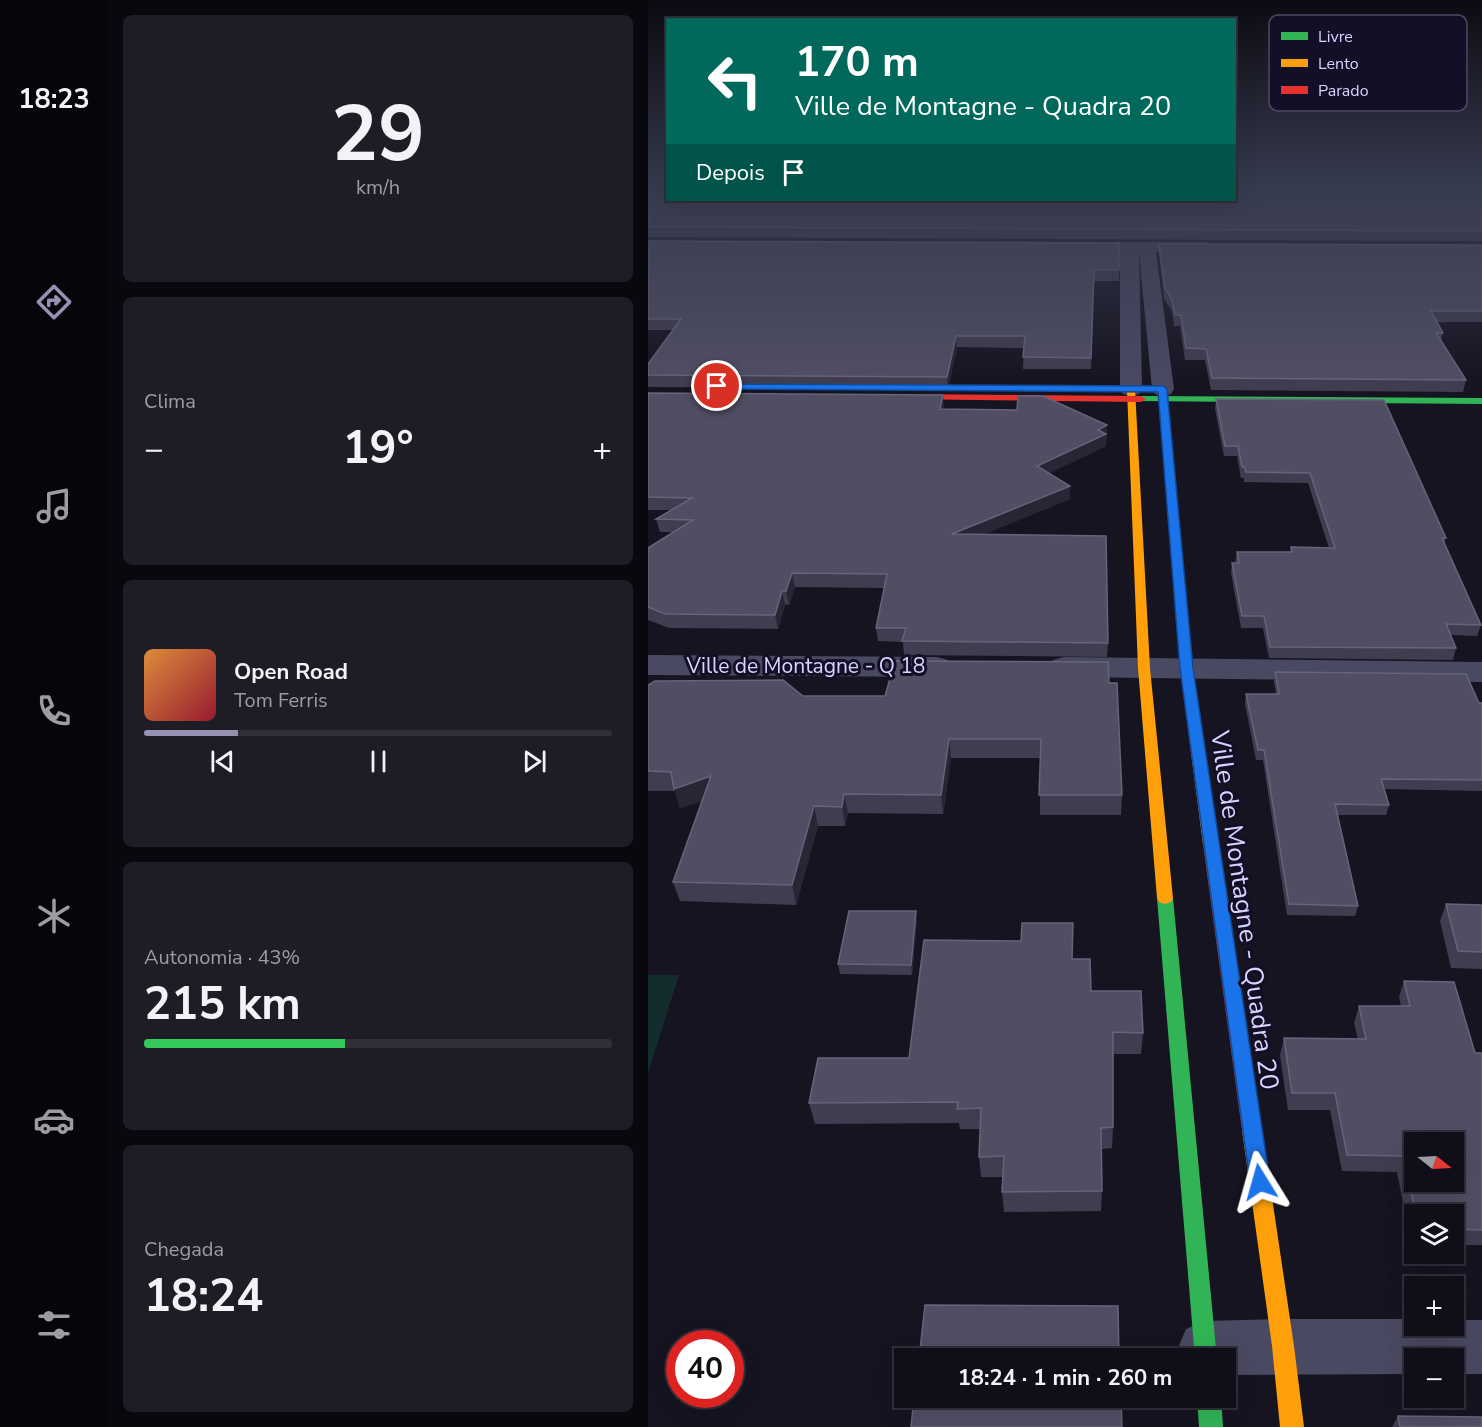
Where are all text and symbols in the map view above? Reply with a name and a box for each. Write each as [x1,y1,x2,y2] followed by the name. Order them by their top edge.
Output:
[1269,15,1467,111] legend
[1318,26,1353,48] text: Livre
[795,34,919,91] text: 170 m
[696,42,774,120] icon: left
[1318,53,1359,75] text: Lento
[1318,80,1369,102] text: Parado
[18,81,90,118] text: 18:23
[331,81,425,188] text: 29
[795,88,1171,125] text: Ville de Montagne - Quadra 20
[777,156,810,189] icon: arrive
[696,158,765,188] text: Depois
[356,174,400,201] text: km/h
[33,281,75,323] icon: directions
[691,360,742,411] pin
[700,369,733,402] icon: arrive
[144,388,196,415] text: Clima
[342,418,414,479] text: 19°
[144,427,164,472] text: −
[592,427,612,472] text: +
[33,485,75,527] icon: music
[686,652,925,680] street label: Ville de Montagne - Q 18
[234,657,348,687] text: Open Road
[234,687,328,714] text: Tom Ferris
[33,690,75,732] icon: phone
[1202,727,1287,1092] street label: Ville de Montagne - Quadra 20
[206,745,239,778] icon: previous
[362,745,395,778] icon: pause
[518,745,551,778] icon: next
[33,895,75,937] icon: climate
[144,944,300,971] text: Autonomia · 43%
[144,974,301,1035] text: 215 km
[33,1099,75,1141] icon: car
[1404,1132,1464,1192] north arrow
[1404,1132,1464,1408] map controls
[1228,1150,1292,1214] position arrow
[1404,1204,1464,1264] button: layers
[144,1236,224,1263] text: Chegada
[144,1266,263,1327] text: 18:24
[1404,1276,1464,1336] button: +
[33,1304,75,1346] icon: filters
[666,1330,744,1408] speed limit sign: 40
[1404,1348,1464,1408] button: −
[958,1363,1172,1393] text: 18:24 · 1 min · 260 m

